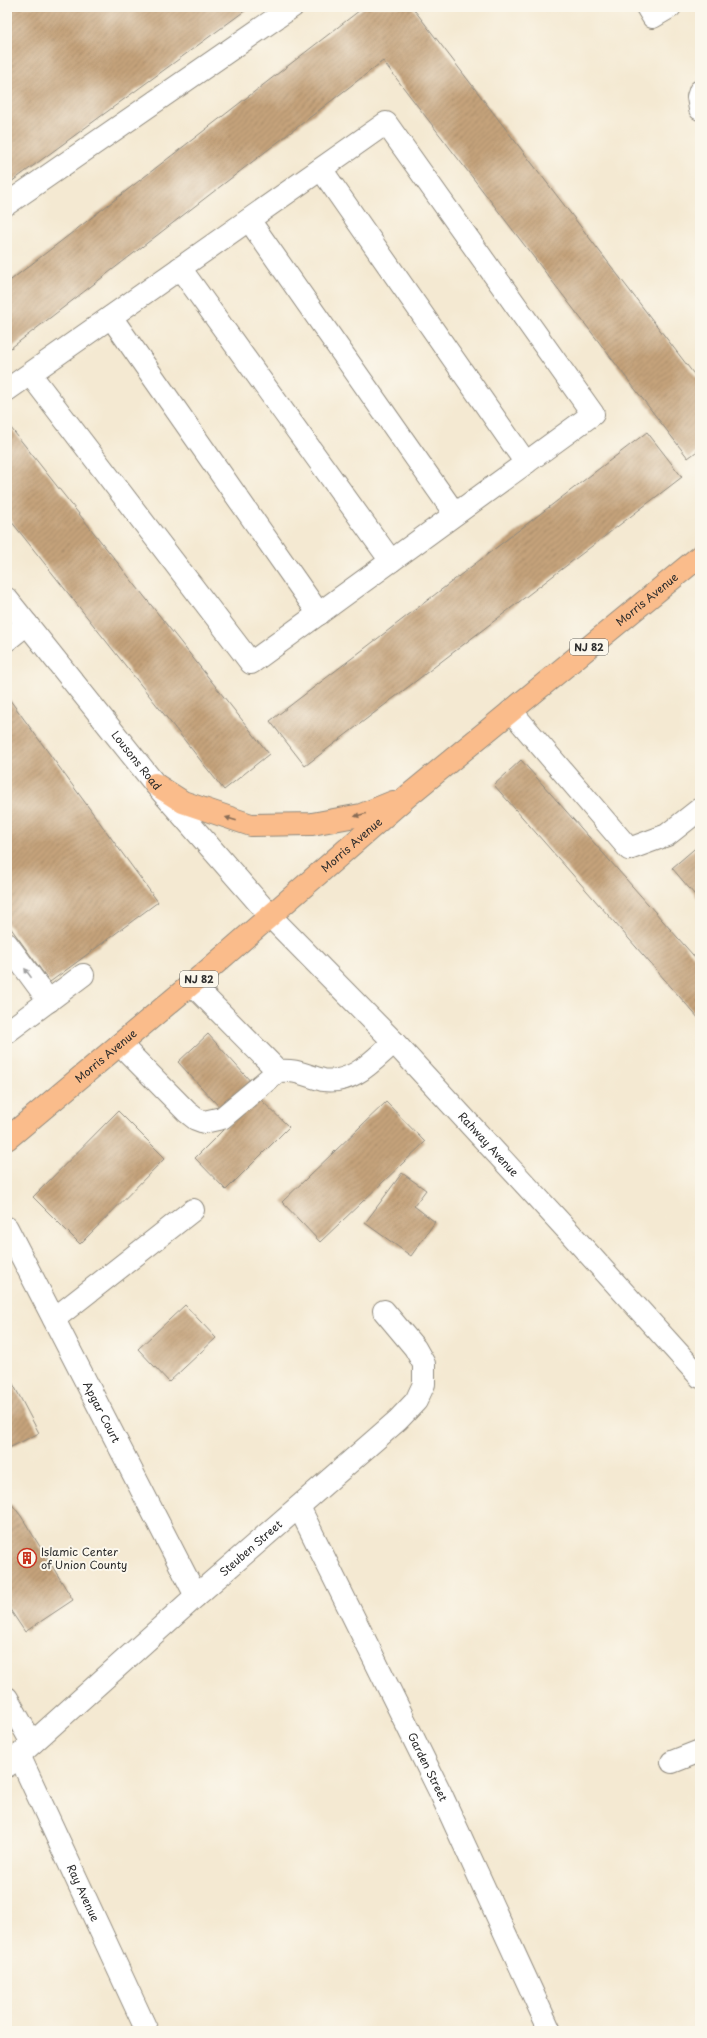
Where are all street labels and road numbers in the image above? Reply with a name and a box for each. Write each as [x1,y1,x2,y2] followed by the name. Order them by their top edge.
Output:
[612,568,681,630] street label: Morris Avenue
[570,639,608,655] road number: NJ 82
[108,727,166,794] street label: Lousons Road
[317,813,386,876] street label: Morris Avenue
[180,971,218,987] road number: NJ 82
[71,1025,140,1087] street label: Morris Avenue
[455,1108,523,1180] street label: Rahway Avenue
[79,1378,125,1446] street label: Apgar Court
[215,1515,286,1580] street label: Steuben Street
[404,1729,452,1804] street label: Garden Street
[63,1861,104,1924] street label: Ray Avenue

